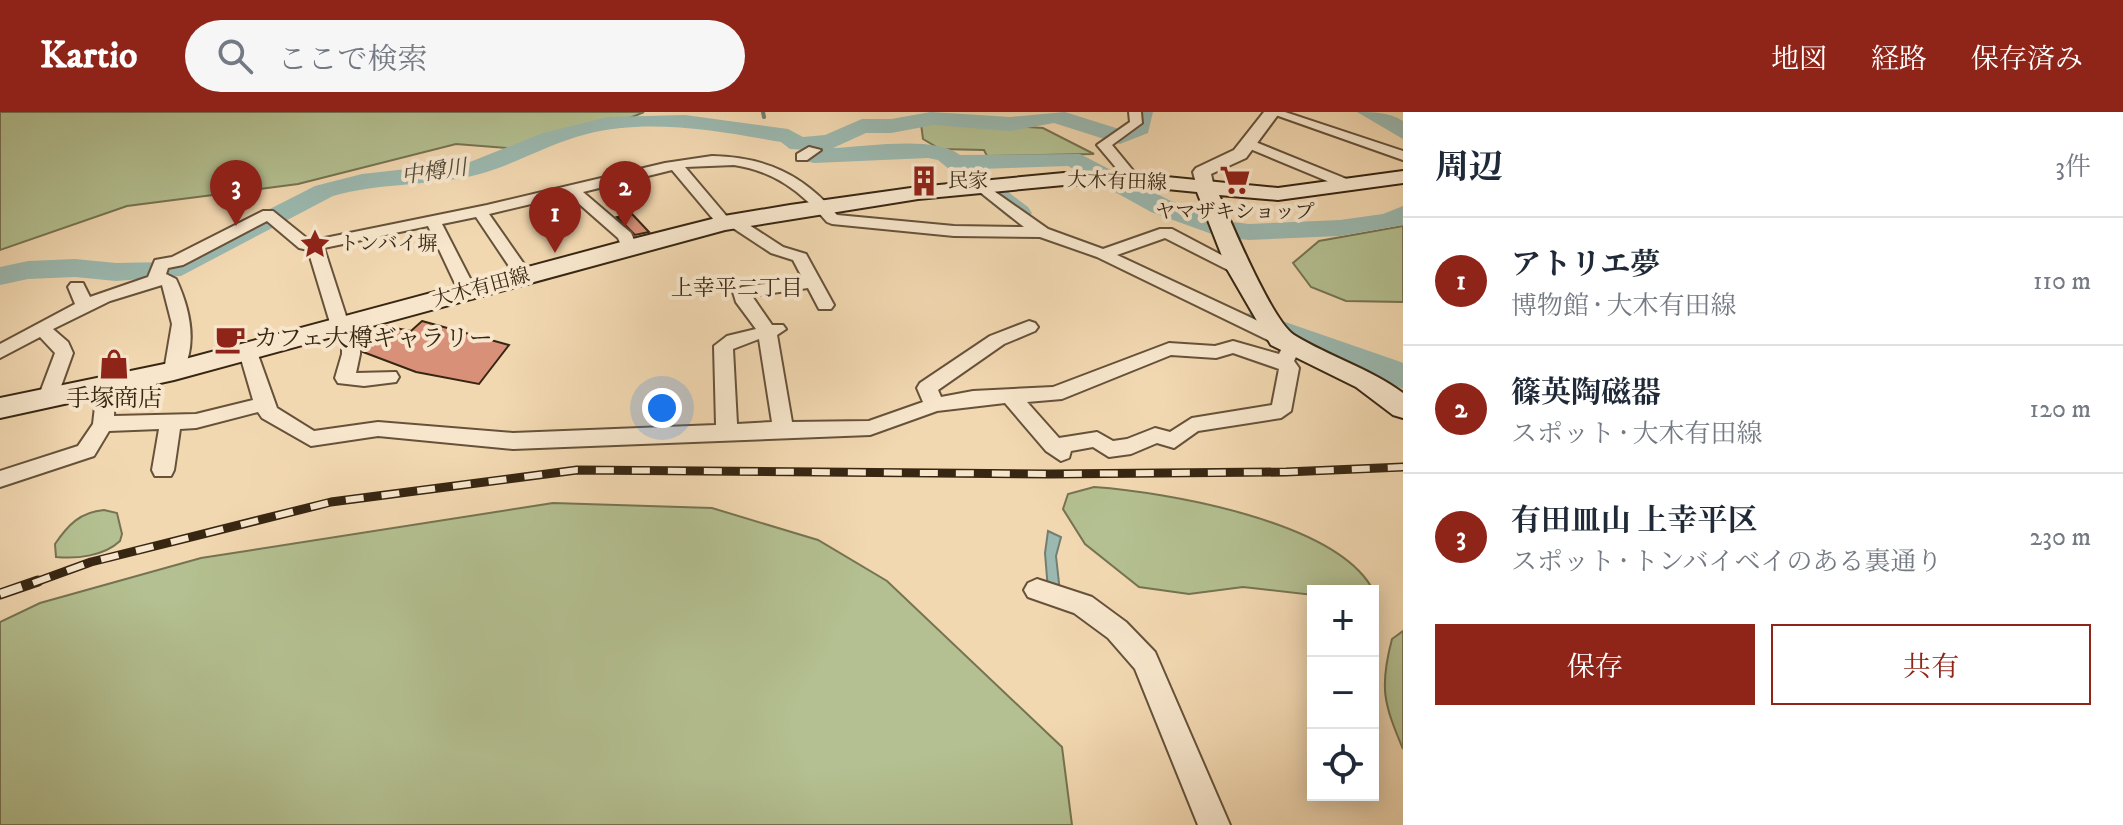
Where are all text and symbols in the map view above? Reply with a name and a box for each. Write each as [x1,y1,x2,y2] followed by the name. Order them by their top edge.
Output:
[185,20,745,92] search box
[40,32,137,80] text: Kartio
[213,34,257,78] icon: search
[277,42,427,79] text: ここで検索
[1771,42,1827,77] text: 地図
[1871,42,1927,77] text: 経路
[1971,42,2083,77] text: 保存済み
[1435,147,1503,189] text: 周辺
[2055,151,2091,184] text: 3件
[399,154,471,190] water label: 中樽川
[210,160,262,226] pin: 3
[599,161,651,227] pin: 2
[1218,163,1252,197] supermarket icon: ヤマザキショップ
[907,164,941,198] building icon: 民家
[1067,168,1167,196] street label: 大木有田線
[948,169,988,194] place label: 民家
[529,187,581,253] pin: 1
[1155,200,1315,225] place label: ヤマザキショップ
[298,227,332,261] place icon: トンバイ塀
[339,232,438,257] place label: トンバイ塀
[1511,247,1660,284] text: アトリエ夢
[429,263,533,313] street label: 大木有田線
[1456,265,1466,298] text: 1
[2033,265,2091,298] text: 110 m
[671,275,803,302] district label: 上幸平二丁目
[1511,290,1736,323] text: 博物館 · 大木有田線
[213,322,247,356] cafe icon: カフェ大樽ギャラリー
[254,324,493,354] place label: カフェ大樽ギャラリー
[97,347,131,381] shop icon: 手塚商店
[1511,375,1661,412] text: 篠英陶磁器
[66,384,162,414] place label: 手塚商店
[642,388,682,428] your location
[1455,393,1467,426] text: 2
[2030,393,2091,426] text: 120 m
[1511,418,1762,451] text: スポット · 大木有田線
[1511,503,1757,540] text: 有田皿山 上幸平区
[1456,521,1466,554] text: 3
[2029,521,2091,554] text: 230 m
[1511,546,1943,579] text: スポット · トンバイベイのある裏通り
[1307,585,1379,801] map controls
[1307,585,1379,657] button: +
[1435,624,1755,705] button: 保存
[1771,624,2091,705] button: 共有
[1307,657,1379,729] button: −
[1307,729,1379,801] button: locate

